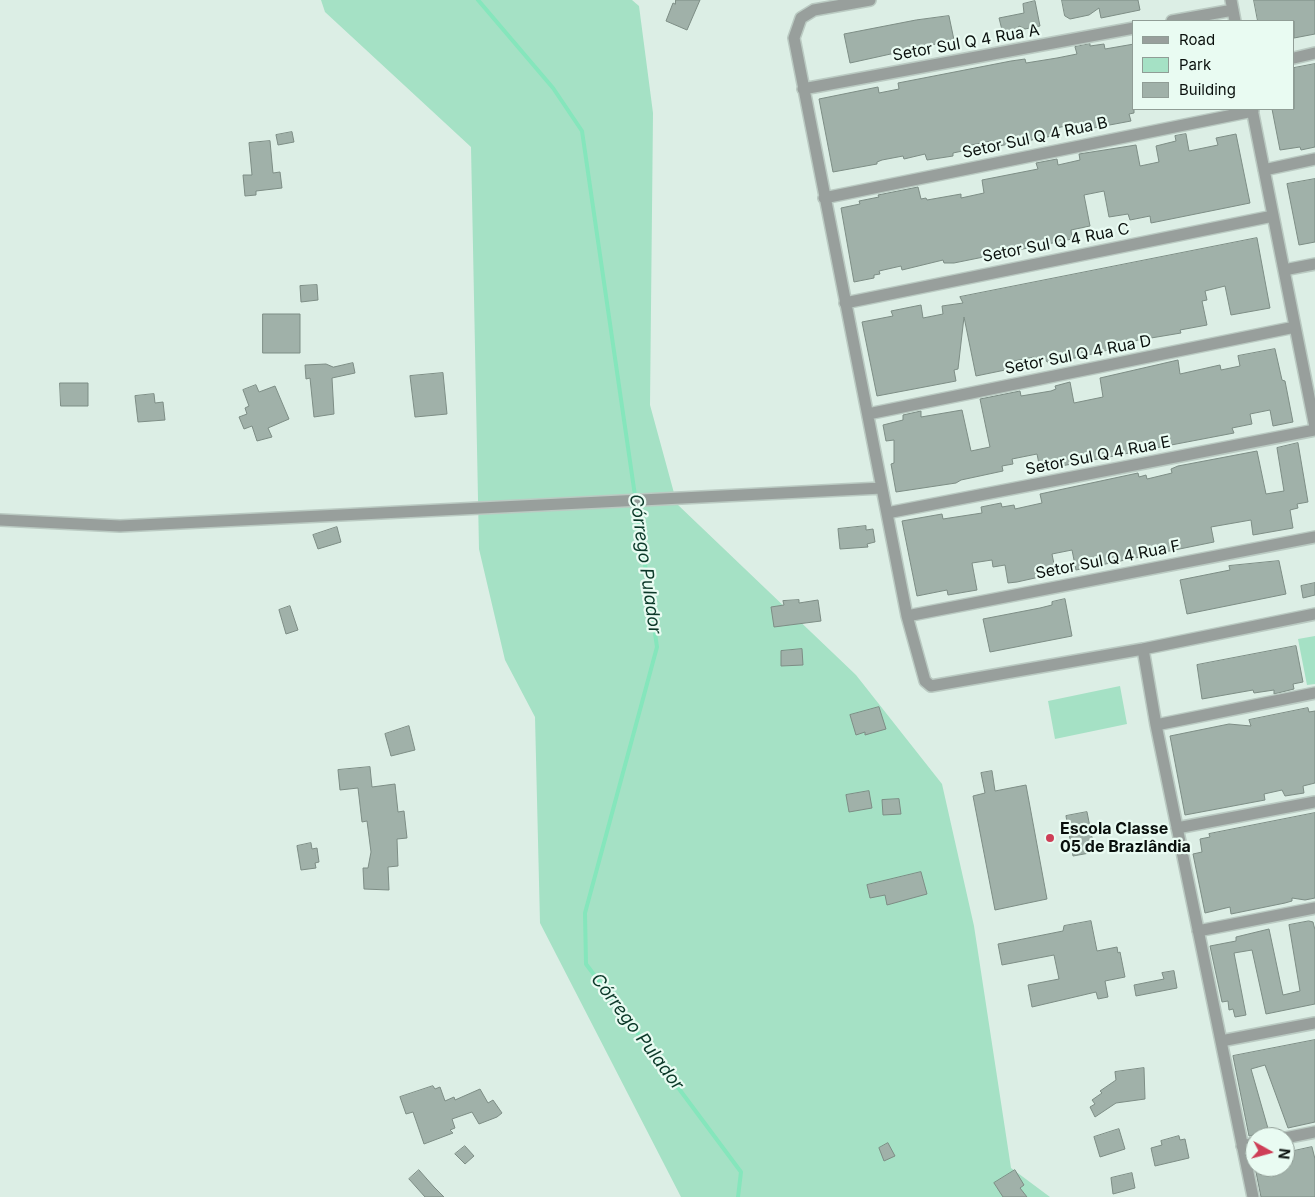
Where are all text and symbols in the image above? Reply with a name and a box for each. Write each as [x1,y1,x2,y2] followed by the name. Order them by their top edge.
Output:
[1132,20,1295,110] legend
[891,21,1041,65] street label: Setor Sul Q 4 Rua A
[1179,30,1215,49] text: Road
[1179,55,1211,74] text: Park
[1179,80,1236,99] text: Building
[961,113,1109,163] street label: Setor Sul Q 4 Rua B
[981,219,1131,267] street label: Setor Sul Q 4 Rua C
[1003,331,1153,379] street label: Setor Sul Q 4 Rua D
[1024,433,1172,479] street label: Setor Sul Q 4 Rua E
[624,493,666,635] water label: Córrego Pulador
[1034,537,1182,583] street label: Setor Sul Q 4 Rua F
[1060,819,1191,857] place label: Escola Classe 05 de Brazlândia
[1044,832,1056,844] marker: Escola Classe 05 de Brazlândia
[586,969,688,1095] water label: Córrego Pulador
[1245,1127,1295,1177] north arrow
[1275,1147,1293,1160] text: N

